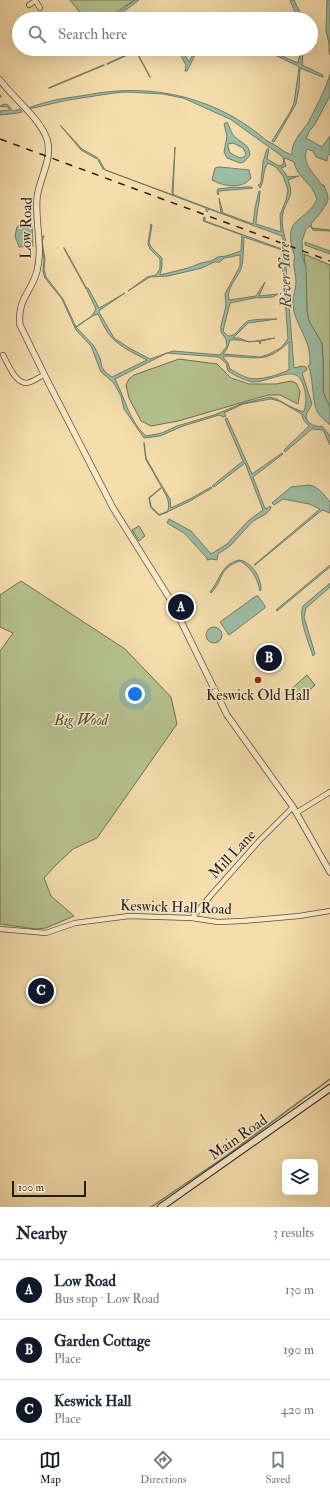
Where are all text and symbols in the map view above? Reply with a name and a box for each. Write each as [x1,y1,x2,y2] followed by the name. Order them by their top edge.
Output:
[12,12,318,56] search box
[26,23,48,45] icon: search
[58,25,127,44] text: Search here
[16,196,37,259] street label: Low Road
[274,241,296,310] water label: River Yare
[168,592,194,622] pin: A
[256,643,282,673] pin: B
[253,675,263,685] marker: Keswick Old Hall
[125,684,145,704] your location
[206,686,310,705] place label: Keswick Old Hall
[53,711,110,730] park label: Big Wood
[205,826,260,883] street label: Mill Lane
[120,896,233,919] street label: Keswick Hall Road
[28,976,54,1006] pin: C
[205,1110,272,1164] street label: Main Road
[282,1159,318,1195] map controls
[282,1159,318,1195] button: layers
[12,1179,86,1198] scale bar
[18,1181,44,1194] text: 100 m
[16,1223,67,1244] text: Nearby
[273,1225,314,1241] text: 3 results
[54,1272,116,1291] text: Low Road
[25,1282,33,1298] text: A
[285,1282,314,1298] text: 130 m
[54,1291,160,1307] text: Bus stop · Low Road
[54,1332,151,1351] text: Garden Cottage
[25,1342,33,1358] text: B
[283,1342,314,1358] text: 190 m
[54,1351,81,1367] text: Place
[54,1392,131,1411] text: Keswick Hall
[24,1402,34,1418] text: C
[281,1402,314,1418] text: 420 m
[54,1411,81,1427] text: Place
[39,1449,61,1486] tab: Map
[140,1449,187,1486] tab: Directions
[265,1449,291,1486] tab: Saved

